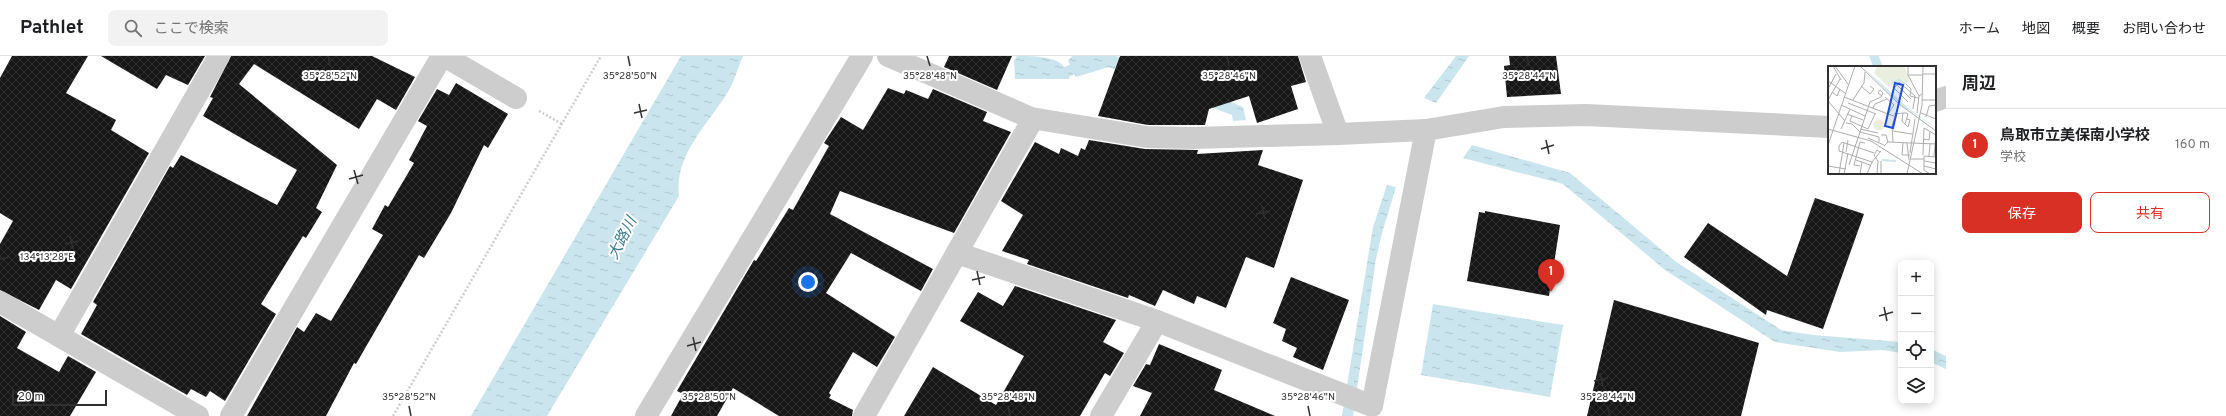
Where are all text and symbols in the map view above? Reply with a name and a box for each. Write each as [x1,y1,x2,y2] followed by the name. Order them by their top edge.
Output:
[108,10,388,46] search box
[20,16,84,40] text: Pathlet
[122,17,144,39] icon: search
[154,20,229,39] text: ここで検索
[1958,21,2000,38] text: ホーム
[2022,21,2050,38] text: 地図
[2072,21,2100,38] text: 概要
[2122,21,2206,38] text: お問い合わせ
[1828,66,1936,174] inset map
[303,70,357,83] text: 35°28'52"N
[603,70,657,83] text: 35°28'50"N
[903,70,957,83] text: 35°28'48"N
[1202,70,1256,83] text: 35°28'46"N
[1502,70,1556,83] text: 35°28'44"N
[1962,74,1996,96] text: 周辺
[2000,127,2150,146] text: 鳥取市立美保南小学校
[1972,137,1978,153] text: 1
[2175,137,2210,153] text: 160 m
[2000,150,2026,166] text: 学校
[1962,192,2082,233] button: 保存
[2090,192,2210,233] button: 共有
[605,213,643,263] water label: 大路川
[20,251,74,264] text: 134°13'28"E
[1538,259,1564,292] pin: 1
[1898,260,1934,404] map controls
[1898,260,1934,296] button: +
[798,272,818,292] your location
[1898,296,1934,332] button: −
[1898,332,1934,368] button: locate
[1898,368,1934,404] button: layers
[12,388,107,407] scale bar
[18,390,44,404] text: 20 m
[382,391,436,404] text: 35°28'52"N
[682,391,736,404] text: 35°28'50"N
[981,391,1035,404] text: 35°28'48"N
[1281,391,1335,404] text: 35°28'46"N
[1580,391,1634,404] text: 35°28'44"N

